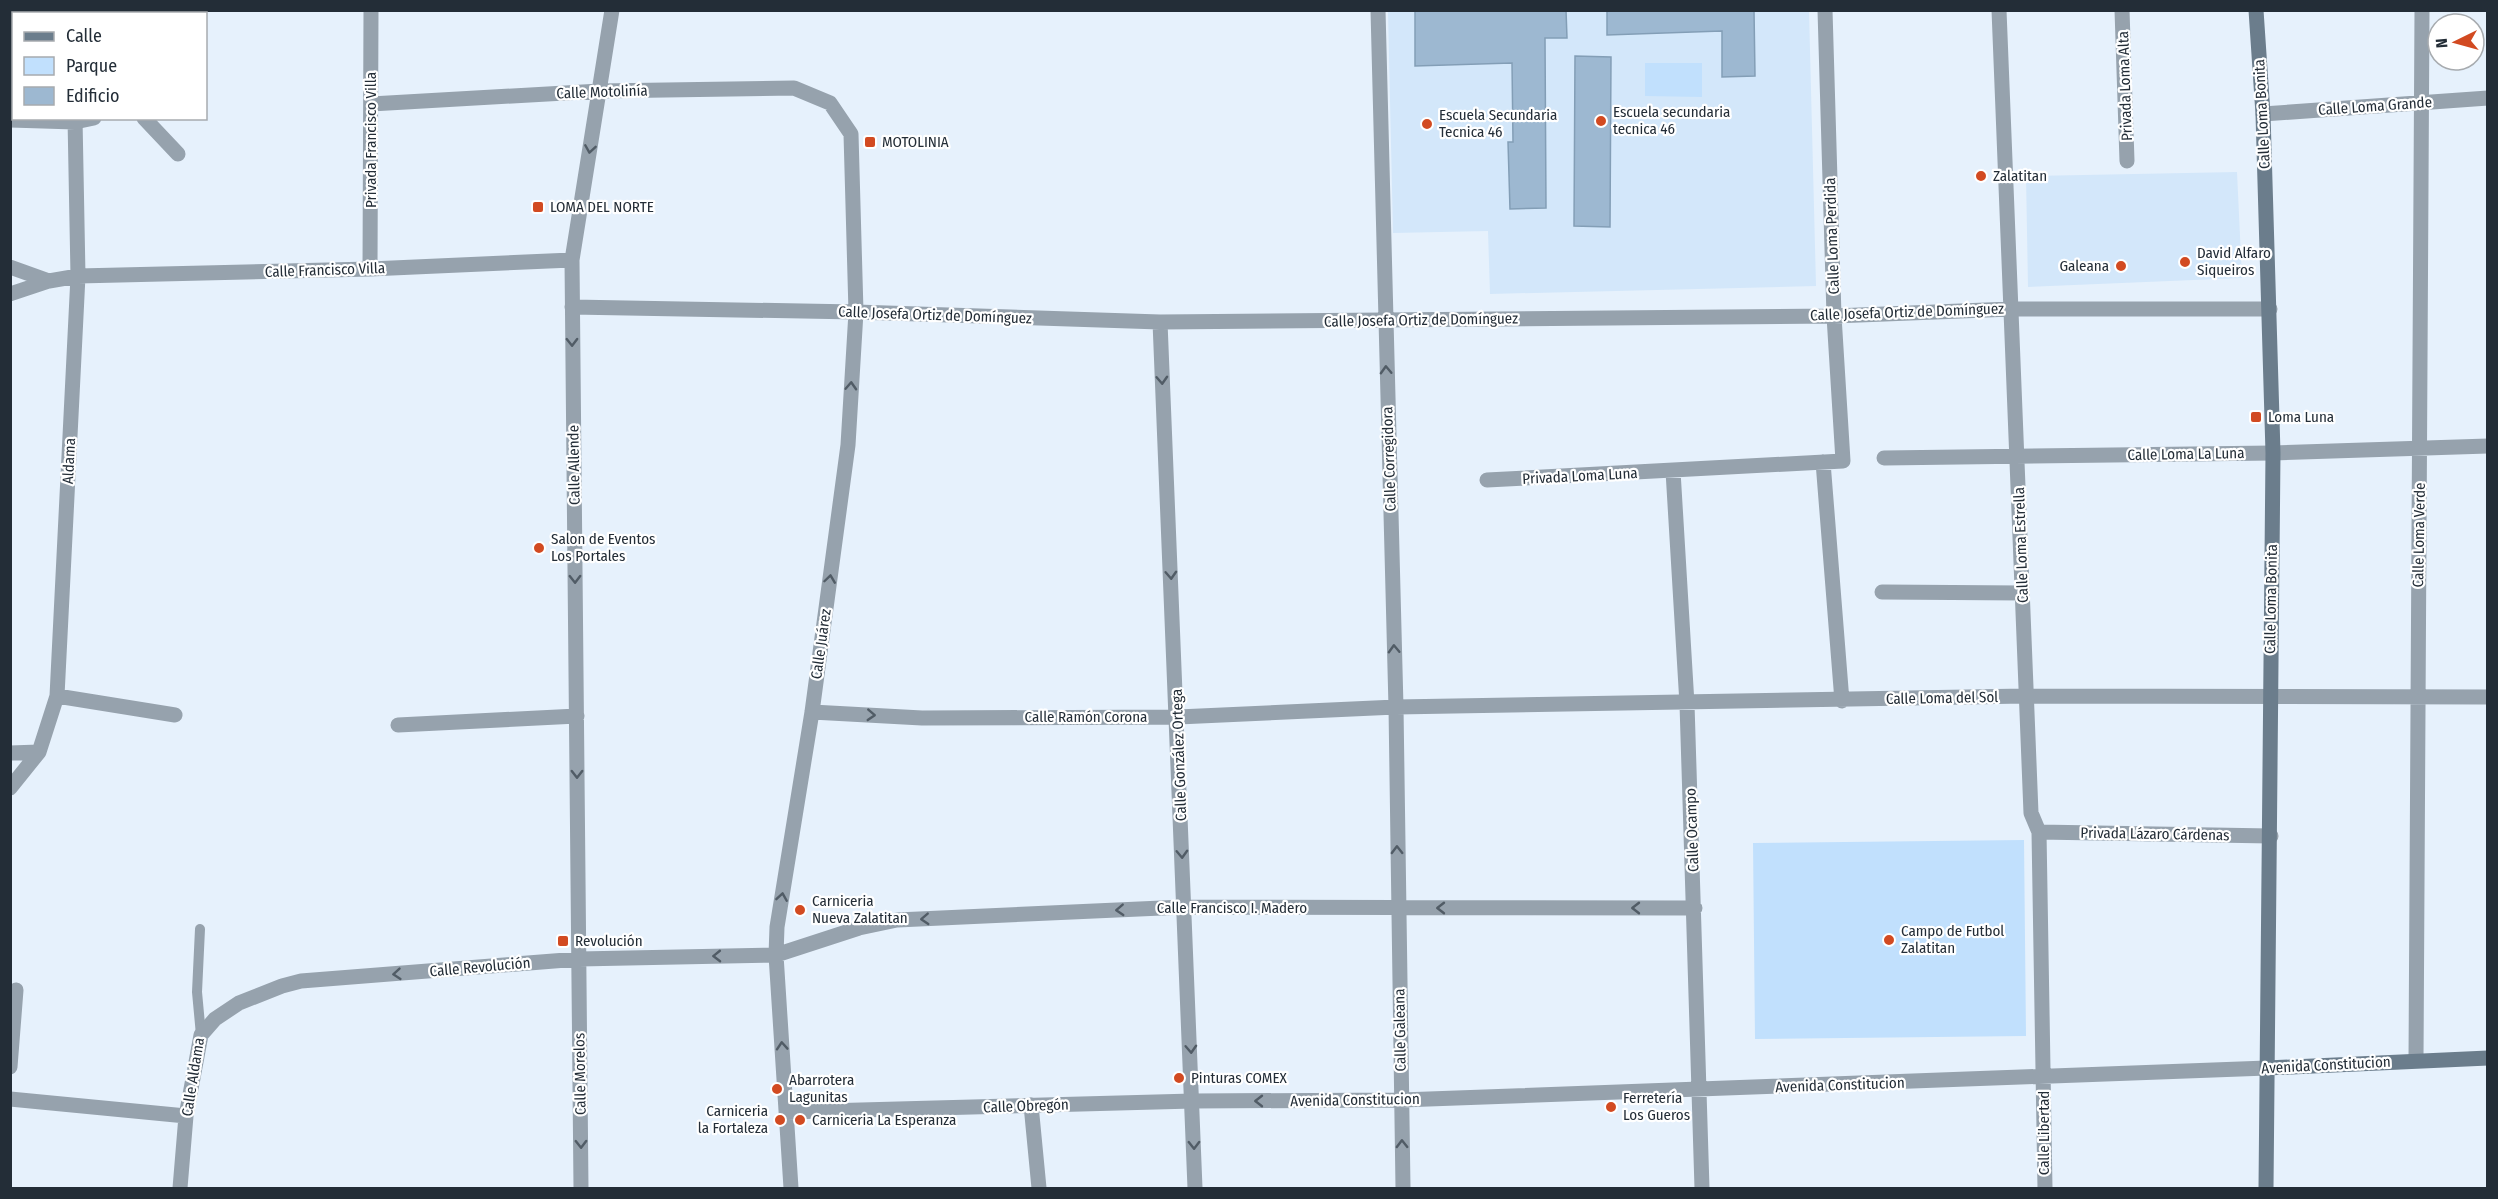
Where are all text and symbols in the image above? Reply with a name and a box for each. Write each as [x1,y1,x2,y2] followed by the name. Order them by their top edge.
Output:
[12,12,207,120] legend
[2426,12,2486,72] north arrow
[66,25,102,47] text: Calle
[2114,31,2136,141] street label: Privada Loma Alta
[2432,38,2451,49] text: N
[66,55,117,77] text: Parque
[2250,59,2274,169] street label: Calle Loma Bonita
[362,72,380,208] street label: Privada Francisco Villa
[556,81,648,103] street label: Calle Motolinía
[66,85,119,107] text: Edificio
[2317,93,2433,119] street label: Calle Loma Grande
[1613,103,1730,138] place label: Escuela secundaria tecnica 46
[1439,106,1557,141] place label: Escuela Secundaria Tecnica 46
[1594,114,1608,128] marker: Escuela secundaria tecnica 46
[1420,117,1434,131] marker: Escuela Secundaria Tecnica 46
[882,133,949,151] place label: MOTOLINIA
[863,135,877,149] marker: MOTOLINIA
[584,143,597,153] one-way arrow
[1993,167,2047,185] place label: Zalatitan
[1974,169,1988,183] marker: Zalatitan
[1821,177,1843,295] street label: Calle Loma Perdida
[550,198,654,216] place label: LOMA DEL NORTE
[531,200,545,214] marker: LOMA DEL NORTE
[2197,244,2271,279] place label: David Alfaro Siqueiros
[2178,255,2192,269] marker: David Alfaro Siqueiros
[2059,257,2109,275] place label: Galeana
[265,259,385,281] street label: Calle Francisco Villa
[2114,259,2128,273] marker: Galeana
[1810,300,2004,324] street label: Calle Josefa Ortiz de Domínguez
[838,303,1032,327] street label: Calle Josefa Ortiz de Domínguez
[1324,309,1518,331] street label: Calle Josefa Ortiz de Domínguez
[566,338,578,347] one-way arrow
[1380,365,1392,374] one-way arrow
[1156,376,1169,385] one-way arrow
[845,381,858,390] one-way arrow
[1378,406,1400,512] street label: Calle Corregidora
[2268,408,2334,426] place label: Loma Luna
[2249,410,2263,424] marker: Loma Luna
[564,425,584,505] street label: Calle Allende
[59,438,79,484] street label: Aldama
[2127,444,2245,464] street label: Calle Loma La Luna
[1522,464,1638,488] street label: Privada Loma Luna
[2409,482,2429,588] street label: Calle Loma Verde
[2010,487,2032,603] street label: Calle Loma Estrella
[551,530,655,565] place label: Salon de Eventos Los Portales
[532,541,546,555] marker: Salon de Eventos Los Portales
[2261,544,2281,654] street label: Calle Loma Bonita
[1165,571,1178,580] one-way arrow
[569,575,581,584] one-way arrow
[823,575,836,584] one-way arrow
[807,608,835,680] street label: Calle Juárez
[1388,644,1400,653] one-way arrow
[1886,688,1998,708] street label: Calle Loma del Sol
[1168,689,1190,821] street label: Calle González Ortega
[866,708,875,721] one-way arrow
[1025,708,1147,726] street label: Calle Ramón Corona
[571,770,583,779] one-way arrow
[1682,788,1702,872] street label: Calle Ocampo
[2080,824,2230,844] street label: Privada Lázaro Cárdenas
[1391,845,1403,854] one-way arrow
[1176,849,1189,858] one-way arrow
[775,892,787,901] one-way arrow
[812,892,908,927] place label: Carniceria Nueva Zalatitan
[1157,899,1307,917] street label: Calle Francisco I. Madero
[1437,902,1446,914] one-way arrow
[1632,902,1641,914] one-way arrow
[793,903,807,917] marker: Carniceria Nueva Zalatitan
[1116,903,1125,916] one-way arrow
[921,912,930,925] one-way arrow
[1901,922,2004,957] place label: Campo de Futbol Zalatitan
[575,932,643,950] place label: Revolución
[1882,933,1896,947] marker: Campo de Futbol Zalatitan
[556,934,570,948] marker: Revolución
[713,950,722,962] one-way arrow
[429,954,531,980] street label: Calle Revolución
[392,967,401,980] one-way arrow
[1390,988,1410,1072] street label: Calle Galeana
[570,1033,590,1115] street label: Calle Morelos
[178,1036,208,1118] street label: Calle Aldama
[776,1042,789,1051] one-way arrow
[1184,1044,1197,1053] one-way arrow
[2261,1053,2391,1077] street label: Avenida Constitucion
[1191,1069,1288,1087] place label: Pinturas COMEX
[789,1071,854,1106] place label: Abarrotera Lagunitas
[1172,1071,1186,1085] marker: Pinturas COMEX
[1775,1074,1905,1096] street label: Avenida Constitucion
[770,1082,784,1096] marker: Abarrotera Lagunitas
[1623,1089,1690,1124] place label: Ferretería Los Gueros
[1290,1090,1420,1110] street label: Avenida Constitucion
[2035,1091,2053,1175] street label: Calle Libertad
[1254,1095,1263,1107] one-way arrow
[983,1096,1069,1116] street label: Calle Obregón
[1604,1100,1618,1114] marker: Ferretería Los Gueros
[698,1102,768,1137] place label: Carniceria la Fortaleza
[812,1111,956,1129] place label: Carniceria La Esperanza
[773,1113,787,1127] marker: Carniceria la Fortaleza
[793,1113,807,1127] marker: Carniceria La Esperanza
[575,1139,587,1148] one-way arrow
[1188,1140,1200,1149] one-way arrow
[1396,1140,1408,1149] one-way arrow

